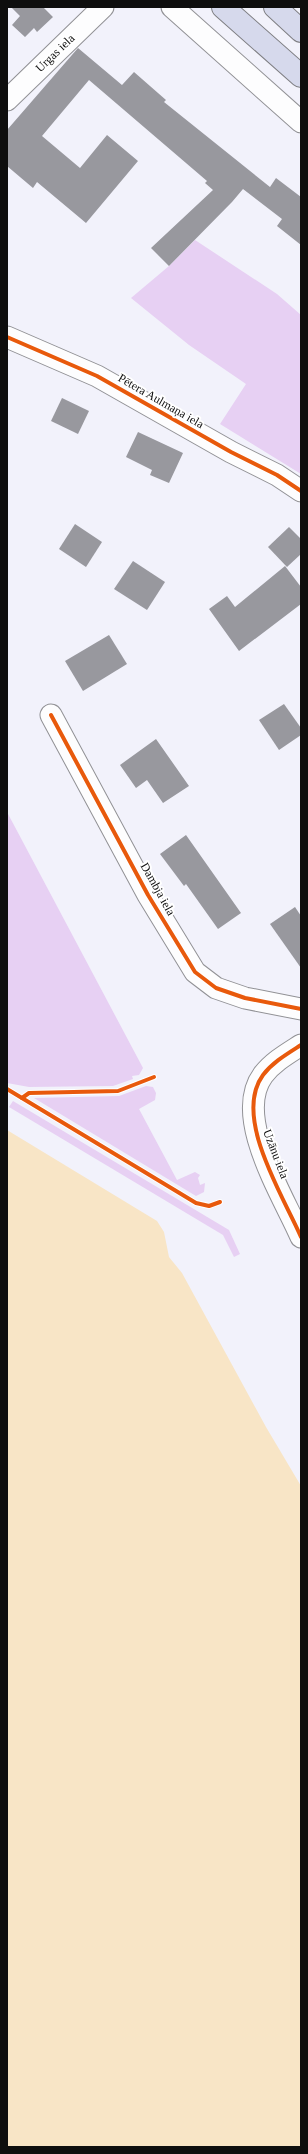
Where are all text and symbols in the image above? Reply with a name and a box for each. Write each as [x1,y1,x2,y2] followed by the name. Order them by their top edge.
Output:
[33,31,78,75] street label: Urgas iela
[116,371,207,432] street label: Pētera Aulmaņa iela
[138,860,179,918] street label: Dambja iela
[260,1127,292,1181] street label: Uzānu iela

